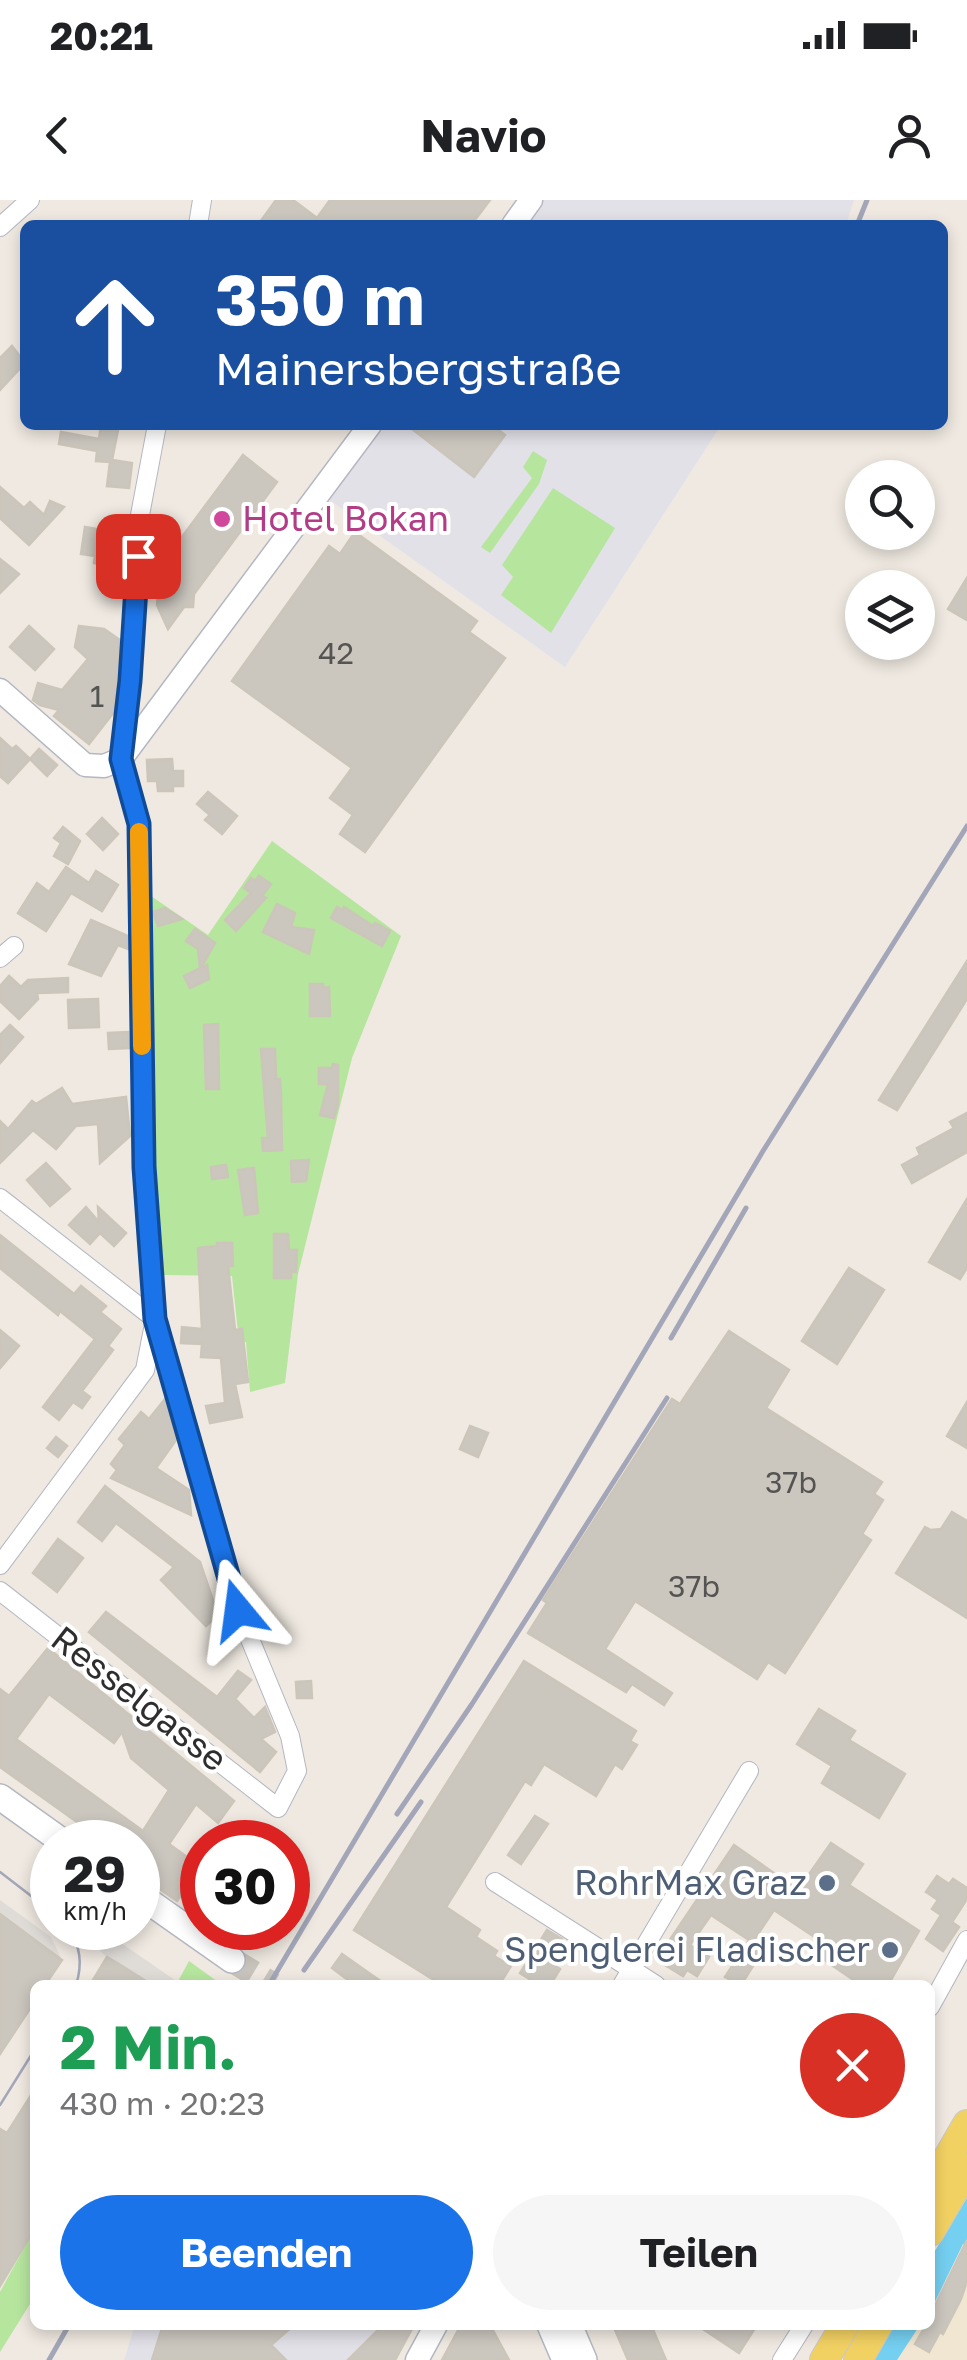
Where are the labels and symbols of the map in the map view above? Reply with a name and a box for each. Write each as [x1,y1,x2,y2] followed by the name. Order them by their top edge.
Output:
[242,497,449,539] place label: Hotel Bokan
[211,508,233,530] marker: Hotel Bokan
[96,514,181,599] pin
[318,635,354,671] house number: 42
[90,678,104,714] house number: 1
[765,1464,817,1500] house number: 37b
[186,1558,290,1662] position arrow
[668,1568,720,1604] house number: 37b
[44,1617,236,1780] street label: Resselgasse
[180,1820,310,1950] speed limit sign: 30
[574,1861,807,1903] place label: RohrMax Graz
[816,1872,838,1894] marker: RohrMax Graz
[504,1928,870,1970] place label: Spenglerei Fladischer
[879,1939,901,1961] marker: Spenglerei Fladischer

